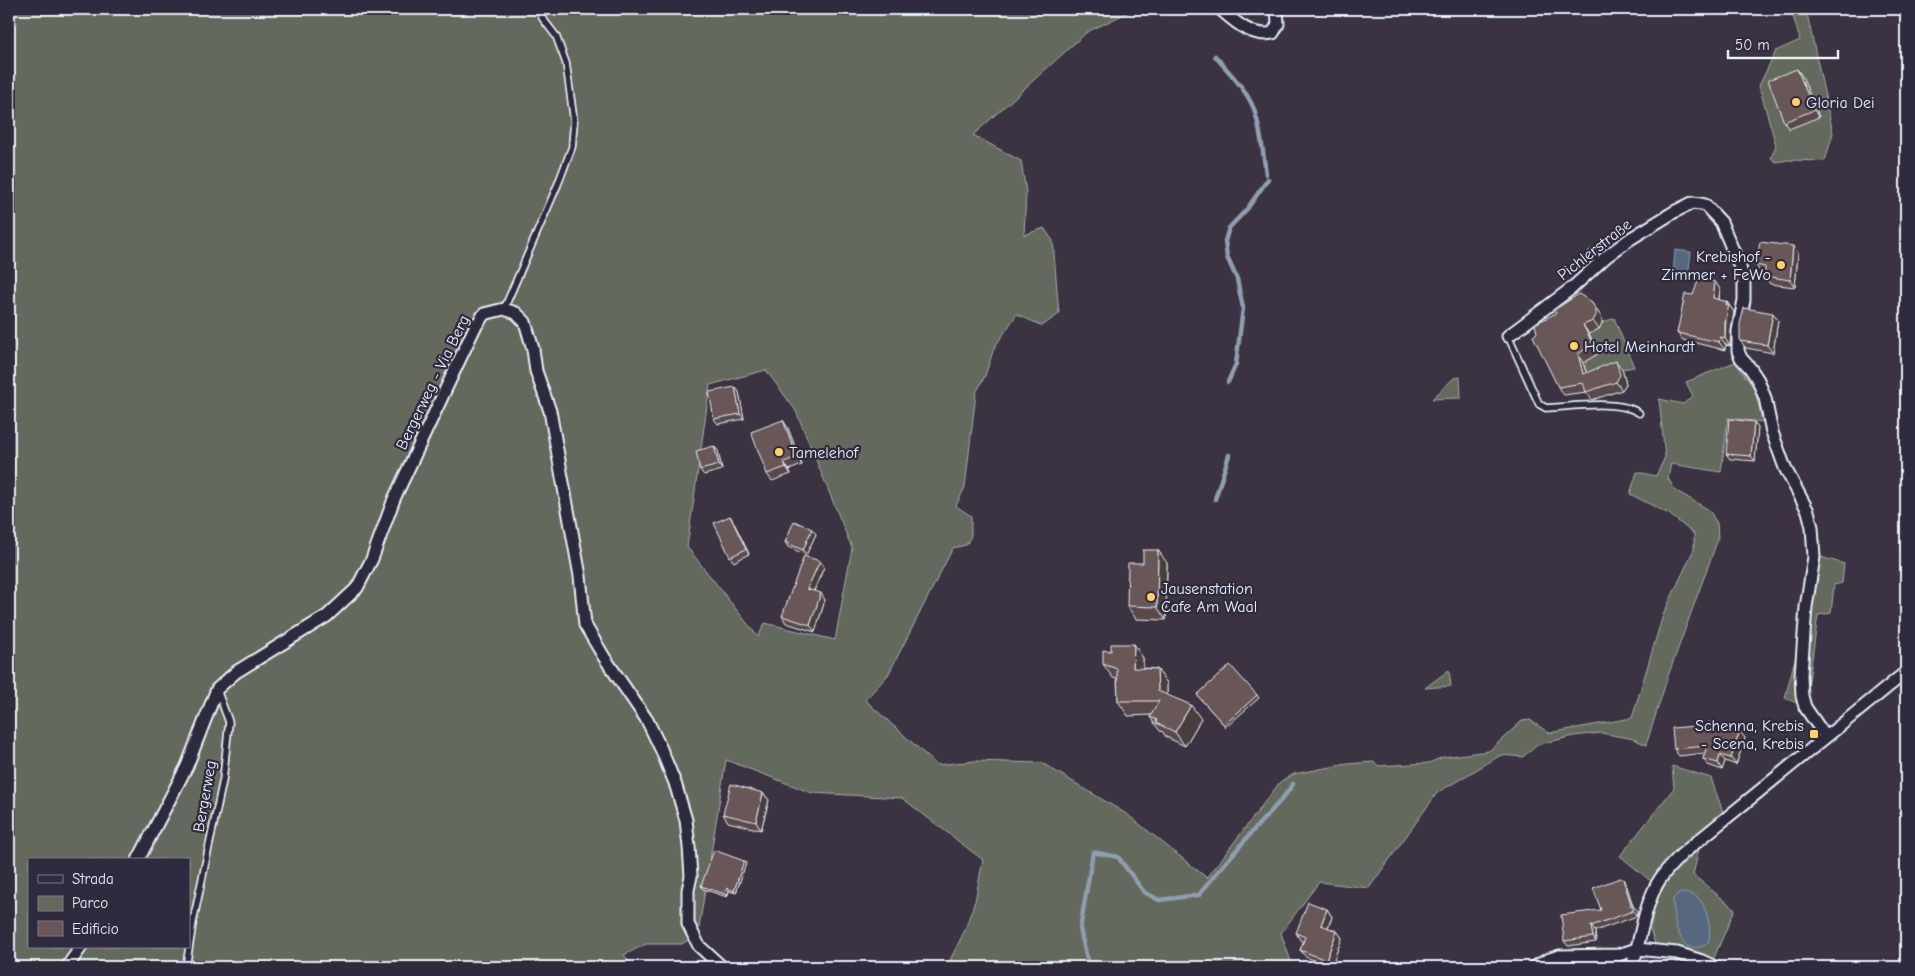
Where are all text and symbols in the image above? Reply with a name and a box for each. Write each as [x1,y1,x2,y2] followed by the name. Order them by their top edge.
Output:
[1728,28,1838,60] scale bar
[1735,36,1770,54] text: 50 m
[1806,94,1875,112] place label: Gloria Dei
[1790,96,1802,108] marker: Gloria Dei
[1554,215,1635,284] street label: Pichlerstraße
[1661,248,1771,284] place label: Krebishof - Zimmer + FeWo
[1775,259,1787,271] marker: Krebishof - Zimmer + FeWo
[392,312,473,453] street label: Bergerweg - Via Berg
[1584,338,1695,356] place label: Hotel Meinhardt
[1568,340,1580,352] marker: Hotel Meinhardt
[789,444,860,462] place label: Tamelehof
[773,446,785,458] marker: Tamelehof
[1161,580,1257,616] place label: Jausenstation Cafe Am Waal
[1145,591,1157,603] marker: Jausenstation Cafe Am Waal
[1695,717,1804,753] place label: Schenna, Krebis - Scena, Krebis
[1808,728,1820,740] marker: Schenna, Krebis - Scena, Krebis
[190,759,220,833] street label: Bergerweg
[28,858,190,948] legend
[72,870,114,888] text: Strada
[72,894,108,912] text: Parco
[72,920,119,938] text: Edificio

